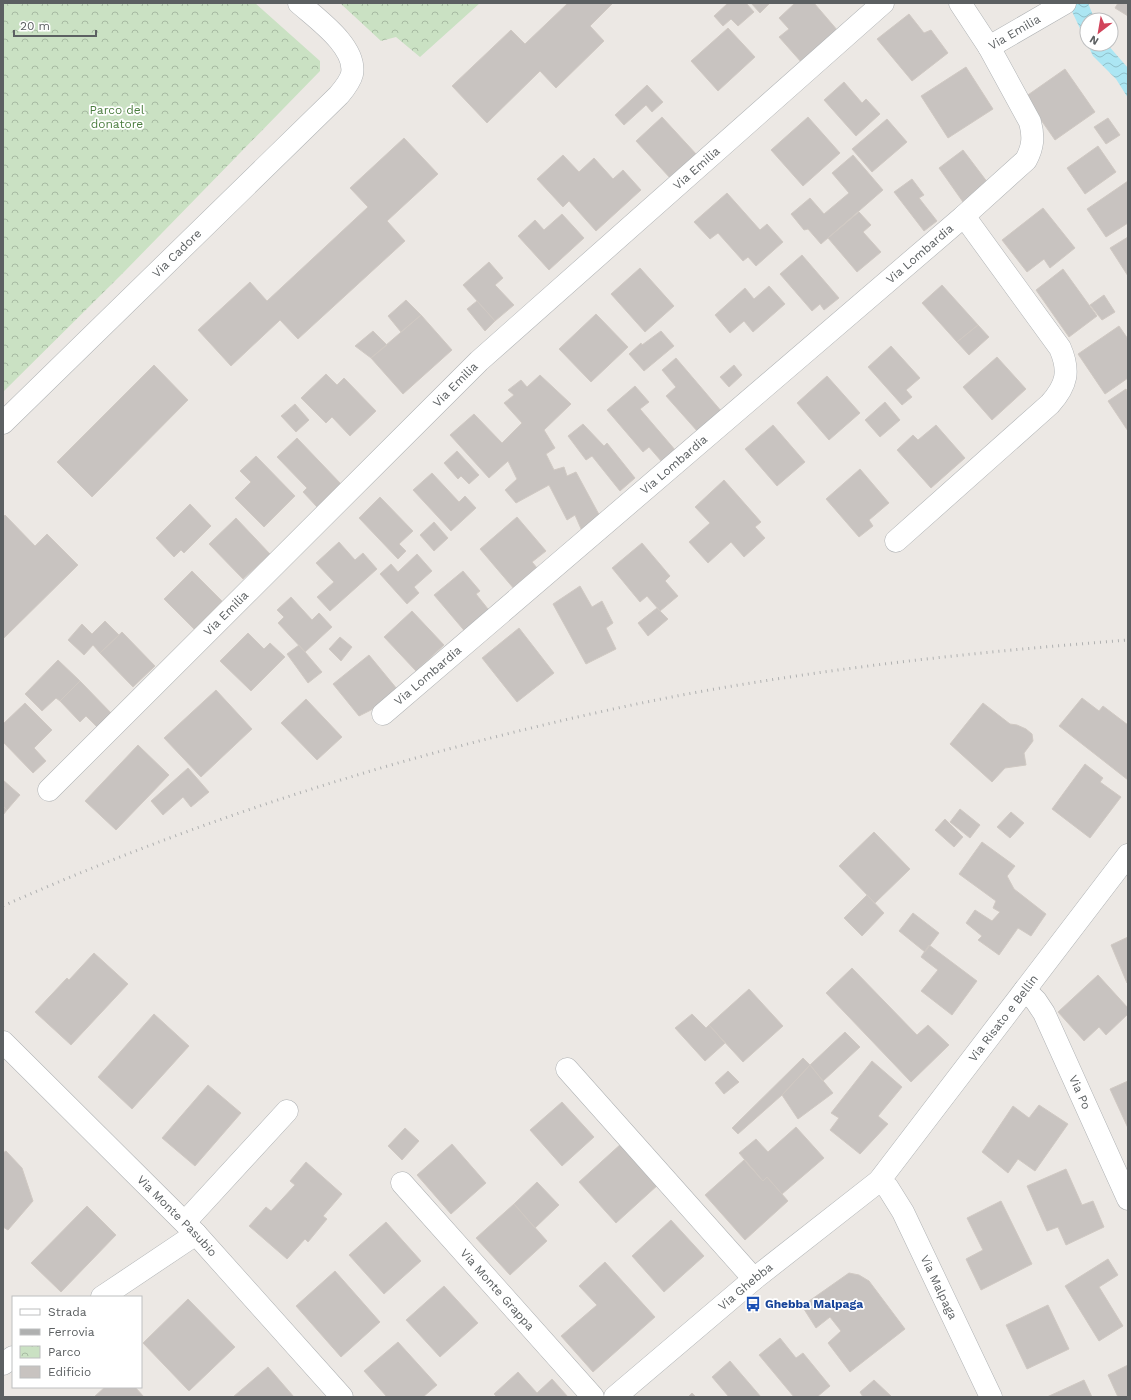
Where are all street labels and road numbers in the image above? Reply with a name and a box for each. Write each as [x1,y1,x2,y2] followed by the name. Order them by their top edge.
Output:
[986,12,1043,53] street label: Via Emilia
[670,144,723,193] street label: Via Emilia
[883,221,956,286] street label: Via Lombardia
[149,226,204,280] street label: Via Cadore
[430,359,481,410] street label: Via Emilia
[637,432,710,497] street label: Via Lombardia
[201,588,251,639] street label: Via Emilia
[391,643,464,708] street label: Via Lombardia
[966,972,1041,1065] street label: Via Risato e Bellin
[1066,1073,1094,1112] street label: Via Po
[134,1172,220,1259] street label: Via Monte Pasubio
[457,1246,537,1333] street label: Via Monte Grappa
[917,1253,960,1322] street label: Via Malpaga
[715,1260,776,1313] street label: Via Ghebba

